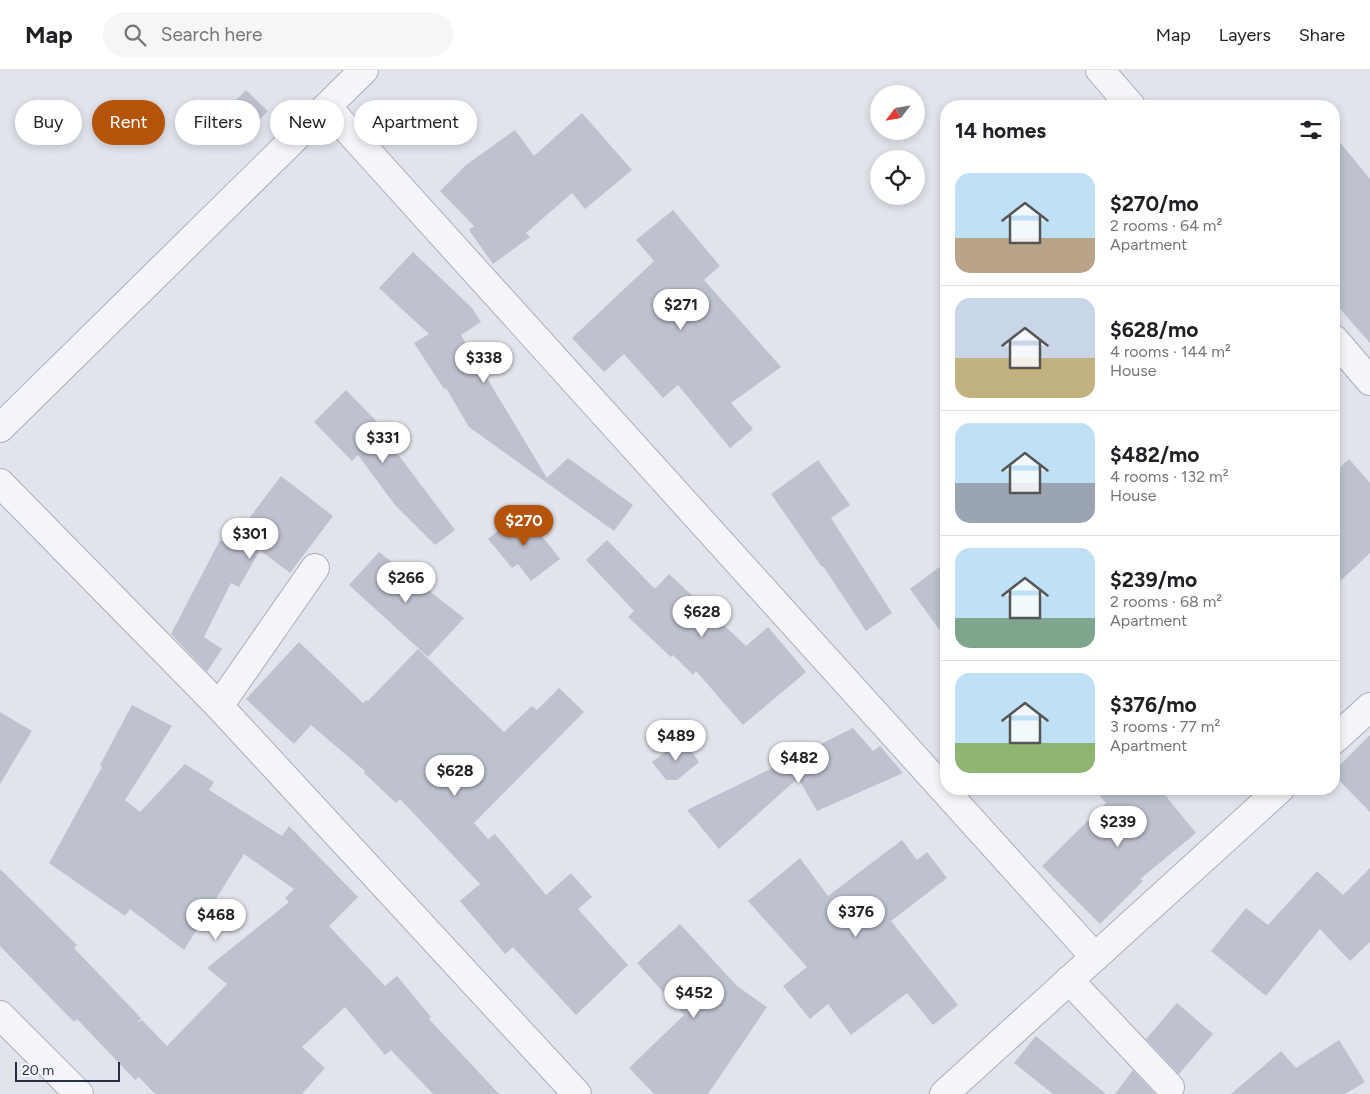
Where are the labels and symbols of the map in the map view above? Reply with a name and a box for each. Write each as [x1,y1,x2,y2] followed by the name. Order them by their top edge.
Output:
[870,85,925,140] north arrow
[651,288,711,331] pin: $271
[454,342,514,384] pin: $338
[353,422,413,464] pin: $331
[494,504,554,547] pin: $270
[220,518,280,560] pin: $301
[376,562,436,604] pin: $266
[672,596,732,638] pin: $628
[646,720,706,762] pin: $489
[769,742,829,784] pin: $482
[425,754,485,797] pin: $628
[1088,806,1148,848] pin: $239
[826,896,886,938] pin: $376
[186,898,246,941] pin: $468
[664,976,724,1019] pin: $452
[15,1059,120,1082] scale bar

